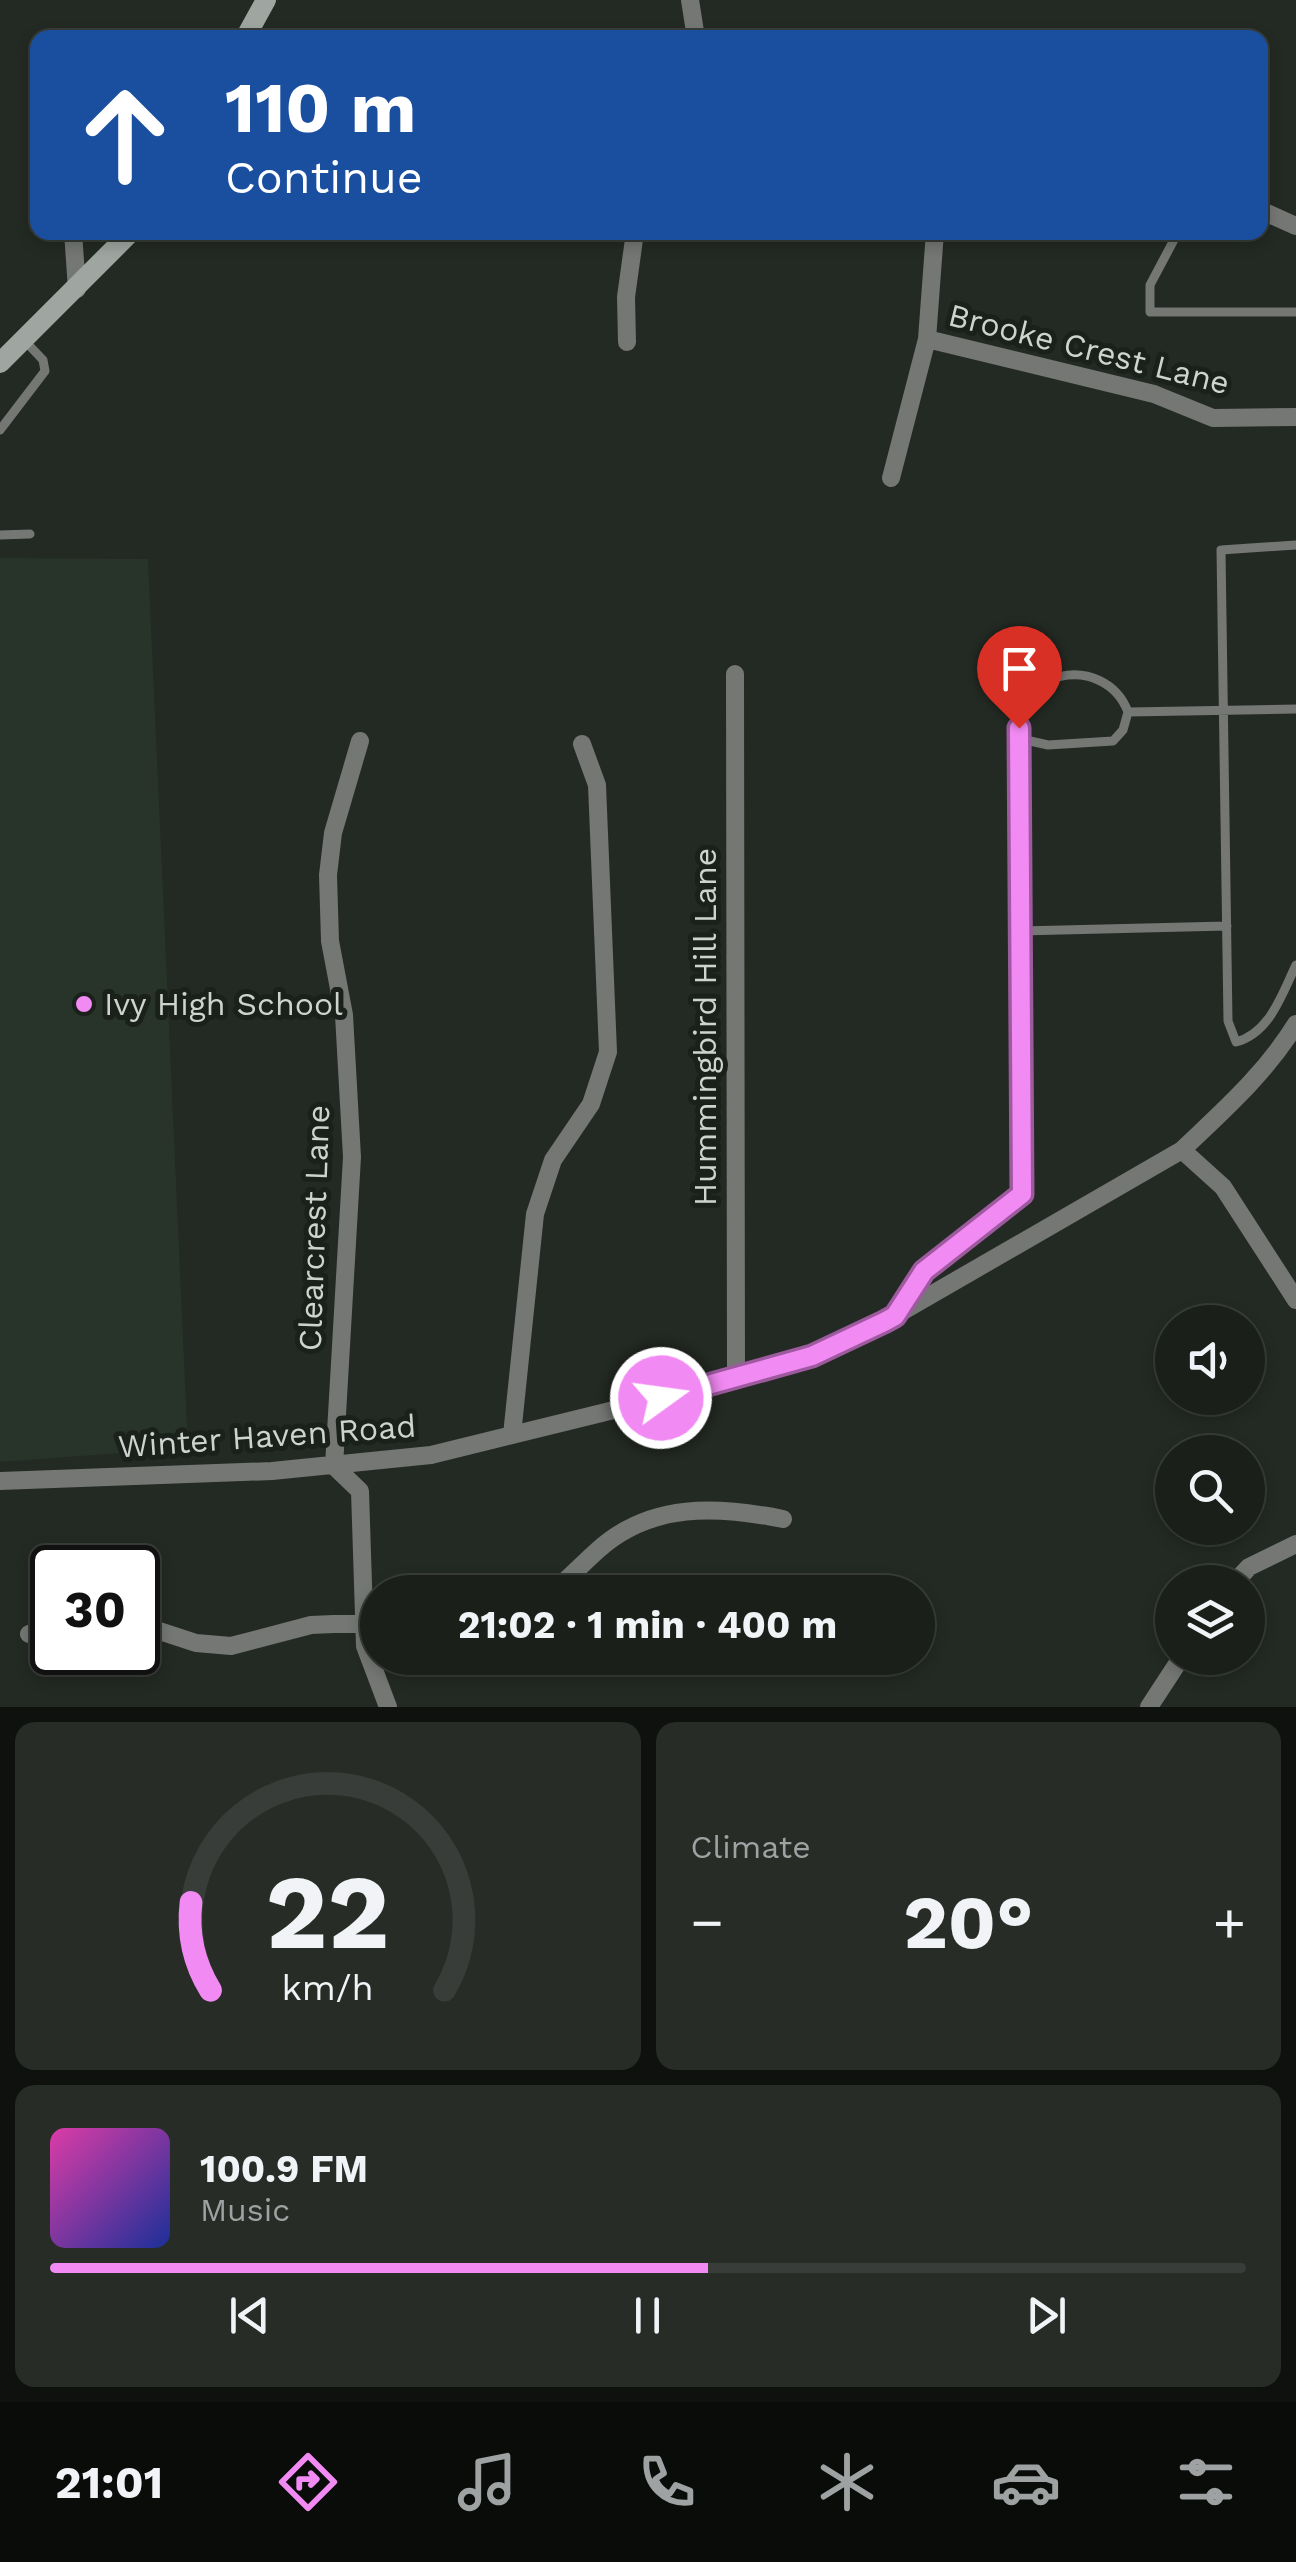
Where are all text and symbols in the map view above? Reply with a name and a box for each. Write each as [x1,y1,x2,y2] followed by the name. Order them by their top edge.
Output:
[225,67,416,149] text: 110 m
[60,70,190,200] icon: ahead
[225,151,423,204] text: Continue
[944,296,1234,402] street label: Brooke Crest Lane
[977,626,1062,729] pin
[992,641,1047,696] icon: arrive
[686,848,724,1206] street label: Hummingbird Hill Lane
[104,985,343,1023] place label: Ivy High School
[73,993,95,1015] marker: Ivy High School
[291,1104,337,1352] street label: Clearcrest Lane
[1155,1305,1265,1675] map controls
[1155,1305,1265,1415] button: sound
[609,1346,713,1450] position arrow
[117,1407,417,1465] street label: Winter Haven Road
[1155,1435,1265,1545] button: search
[30,1545,160,1675] speed limit sign: 30
[1155,1565,1265,1675] button: layers
[458,1603,837,1647] text: 21:02 · 1 min · 400 m
[691,1828,811,1866] text: Climate
[266,1851,390,1973] text: 22
[903,1878,1033,1966] text: 20°
[691,1890,724,1954] text: −
[1213,1890,1246,1954] text: +
[282,1967,374,2009] text: km/h
[200,2147,368,2191] text: 100.9 FM
[200,2191,290,2229] text: Music
[222,2288,277,2343] icon: previous
[620,2288,675,2343] icon: pause
[1019,2288,1074,2343] icon: next
[273,2447,343,2517] icon: directions
[452,2447,522,2517] icon: music
[632,2447,702,2517] icon: phone
[812,2447,882,2517] icon: climate
[991,2447,1061,2517] icon: car
[1171,2447,1241,2517] icon: filters
[55,2456,163,2509] text: 21:01

